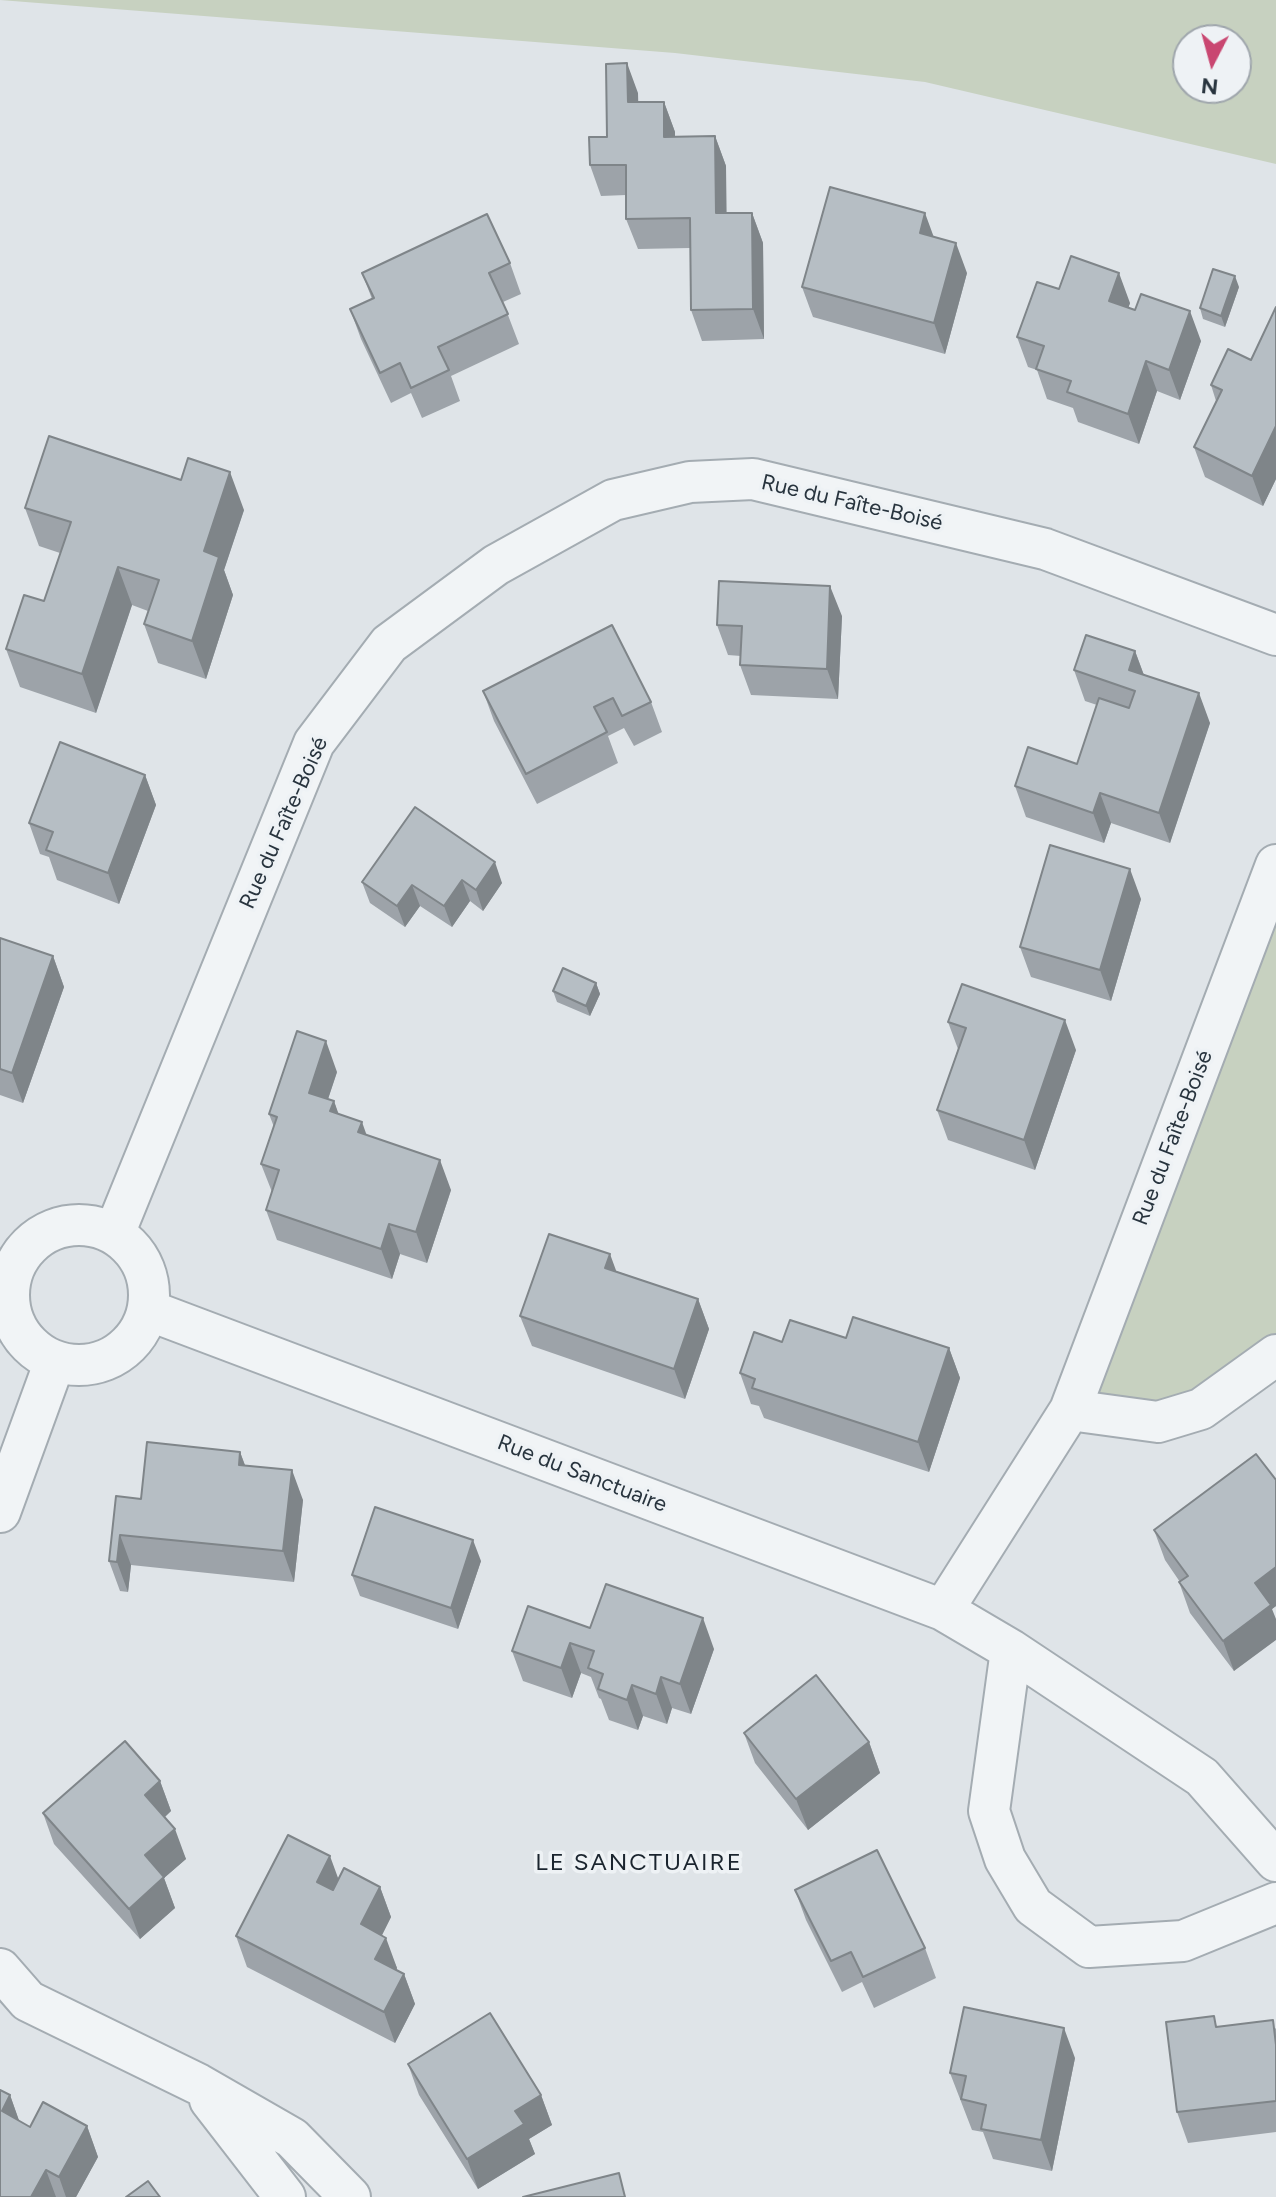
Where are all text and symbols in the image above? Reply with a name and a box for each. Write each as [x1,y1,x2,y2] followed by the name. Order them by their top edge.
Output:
[1172,24,1252,104] north arrow
[1200,72,1220,101] text: N
[759,469,945,537] street label: Rue du Faîte-Boisé
[234,733,334,913] street label: Rue du Faîte-Boisé
[1127,1047,1219,1229] street label: Rue du Faîte-Boisé
[494,1430,670,1518] street label: Rue du Sanctuaire
[535,1849,743,1877] district label: LE SANCTUAIRE

